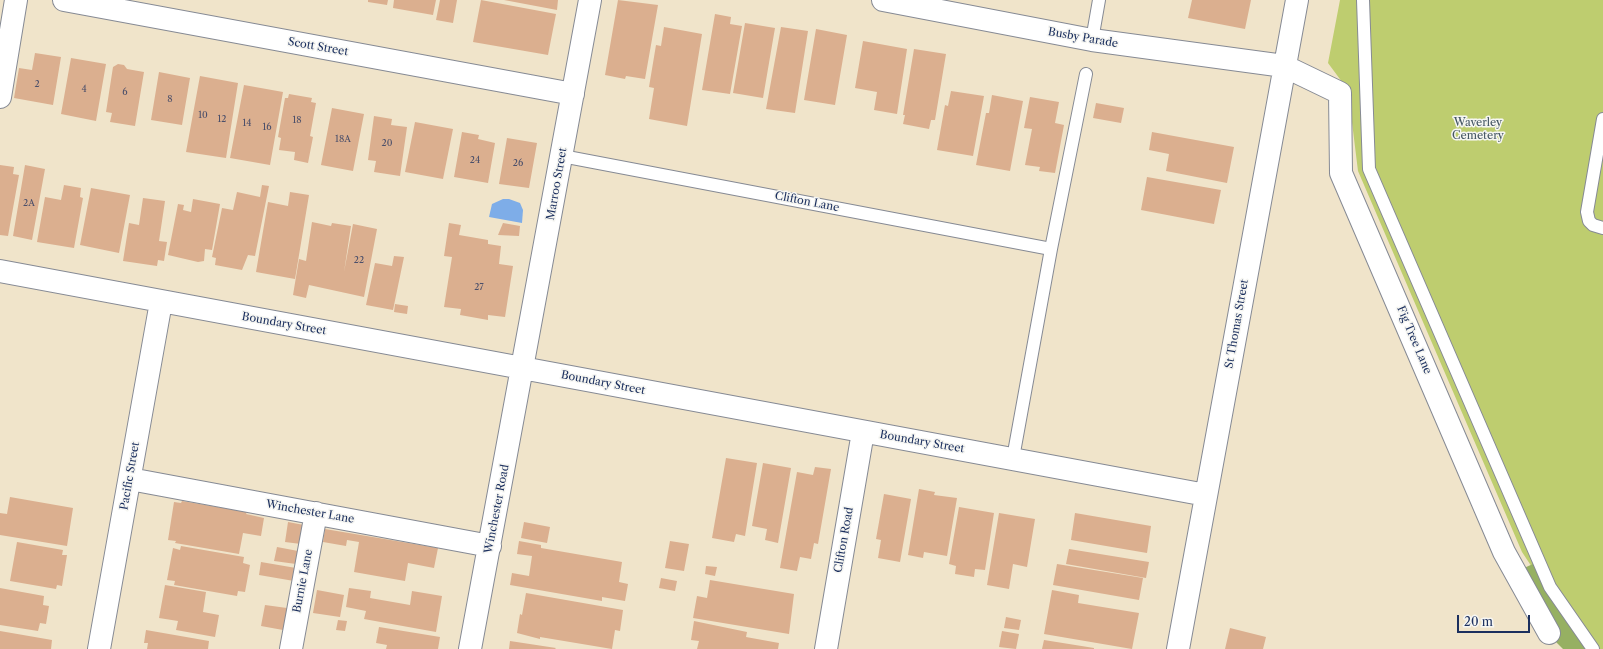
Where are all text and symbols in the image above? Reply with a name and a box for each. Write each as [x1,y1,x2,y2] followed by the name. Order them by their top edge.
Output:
[1047,25,1119,51] street label: Busby Parade
[287,35,349,59] street label: Scott Street
[34,79,40,89] house number: 2
[81,84,87,94] house number: 4
[122,87,128,97] house number: 6
[167,94,173,104] house number: 8
[198,110,208,120] house number: 10
[218,114,226,124] house number: 12
[292,115,302,125] house number: 18
[1452,116,1504,142] park label: Waverley Cemetery
[243,118,251,128] house number: 14
[262,122,272,132] house number: 16
[335,134,351,144] house number: 18A
[382,138,392,148] house number: 20
[544,147,570,221] street label: Marroo Street
[470,155,480,165] house number: 24
[513,158,523,168] house number: 26
[774,189,840,215] street label: Clifton Lane
[23,198,35,208] house number: 2A
[354,255,364,265] house number: 22
[1223,278,1251,370] street label: St Thomas Street
[474,282,484,292] house number: 27
[1394,304,1434,376] street label: Fig Tree Lane
[241,310,327,338] street label: Boundary Street
[560,368,646,398] street label: Boundary Street
[879,428,965,456] street label: Boundary Street
[118,441,142,511] street label: Pacific Street
[482,463,512,555] street label: Winchester Road
[265,498,355,526] street label: Winchester Lane
[832,506,856,574] street label: Clifton Road
[290,548,316,614] street label: Burnie Lane
[1459,607,1532,633] scale bar
[1464,614,1493,629] text: 20 m

